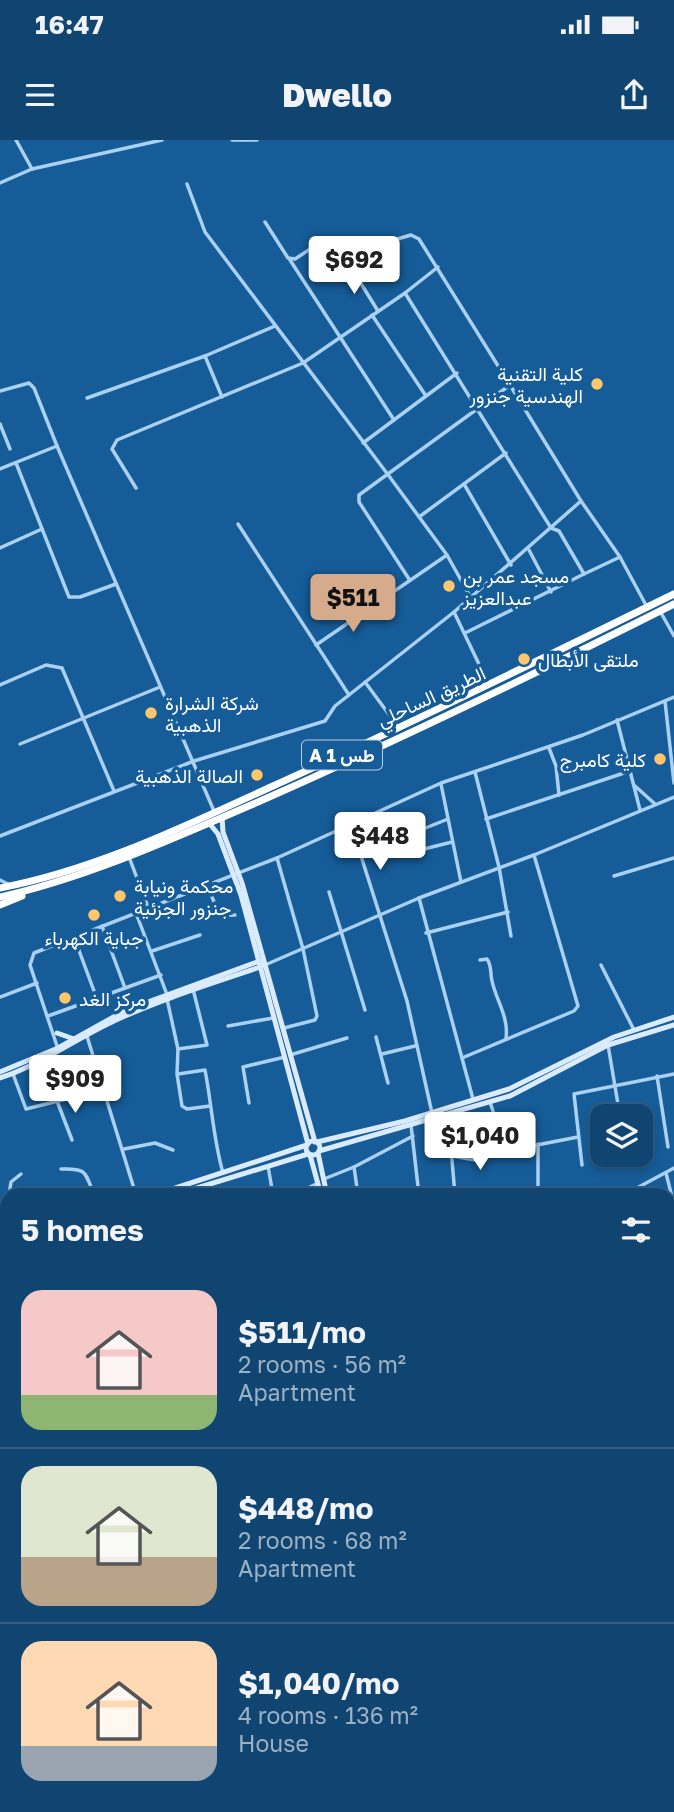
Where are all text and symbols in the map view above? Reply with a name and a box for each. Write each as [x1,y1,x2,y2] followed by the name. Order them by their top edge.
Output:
[35,9,104,40] text: 16:47
[21,76,59,114] icon: menu
[282,76,392,114] text: Dwello
[615,76,653,114] icon: share
[313,236,395,296] pin: $692
[325,245,383,273] text: $692
[469,362,583,408] place label: كلية التقنية الهندسية جنزور
[589,376,605,392] marker: كلية التقنية الهندسية جنزور
[462,564,569,610] place label: مسجد عمر بن عبدالعزيز
[312,574,394,634] pin: $511
[441,578,457,594] marker: مسجد عمر بن عبدالعزيز
[326,583,380,611] text: $511
[538,648,639,672] place label: ملتقى الأبطال
[516,651,532,667] marker: ملتقى الأبطال
[373,661,491,736] street label: الطريق الساحلي
[165,691,259,737] place label: شركة الشرارة الذهبية
[143,705,159,721] marker: شركة الشرارة الذهبية
[302,740,382,770] road number: A 1 طس
[560,748,646,773] place label: كلية كامبرج
[652,751,668,767] marker: كلية كامبرج
[135,764,243,788] place label: الصالة الذهبية
[249,767,265,783] marker: الصالة الذهبية
[339,812,421,872] pin: $448
[351,821,409,849] text: $448
[134,874,233,920] place label: محكمة ونيابة جنزور الجزئية
[112,888,128,904] marker: محكمة ونيابة جنزور الجزئية
[86,907,102,923] marker: جباية الكهرباء
[45,926,144,950] place label: جباية الكهرباء
[79,987,146,1011] place label: مركز الغد
[57,990,73,1006] marker: مركز الغد
[34,1056,116,1115] pin: $909
[45,1064,105,1092] text: $909
[590,1104,653,1167] map controls
[590,1104,653,1167] button: layers
[423,1112,537,1172] pin: $1,040
[441,1121,519,1149] text: $1,040
[617,1211,655,1249] icon: filters
[21,1212,144,1248] text: 5 homes
[238,1314,366,1350] text: $511/mo
[77,1318,161,1402] icon: home
[238,1350,406,1378] text: 2 rooms · 56 m²
[238,1378,356,1406] text: Apartment
[238,1490,373,1526] text: $448/mo
[77,1494,161,1578] icon: home
[238,1526,407,1554] text: 2 rooms · 68 m²
[238,1554,356,1582] text: Apartment
[238,1665,400,1701] text: $1,040/mo
[77,1669,161,1753] icon: home
[238,1701,418,1729] text: 4 rooms · 136 m²
[238,1729,309,1757] text: House

